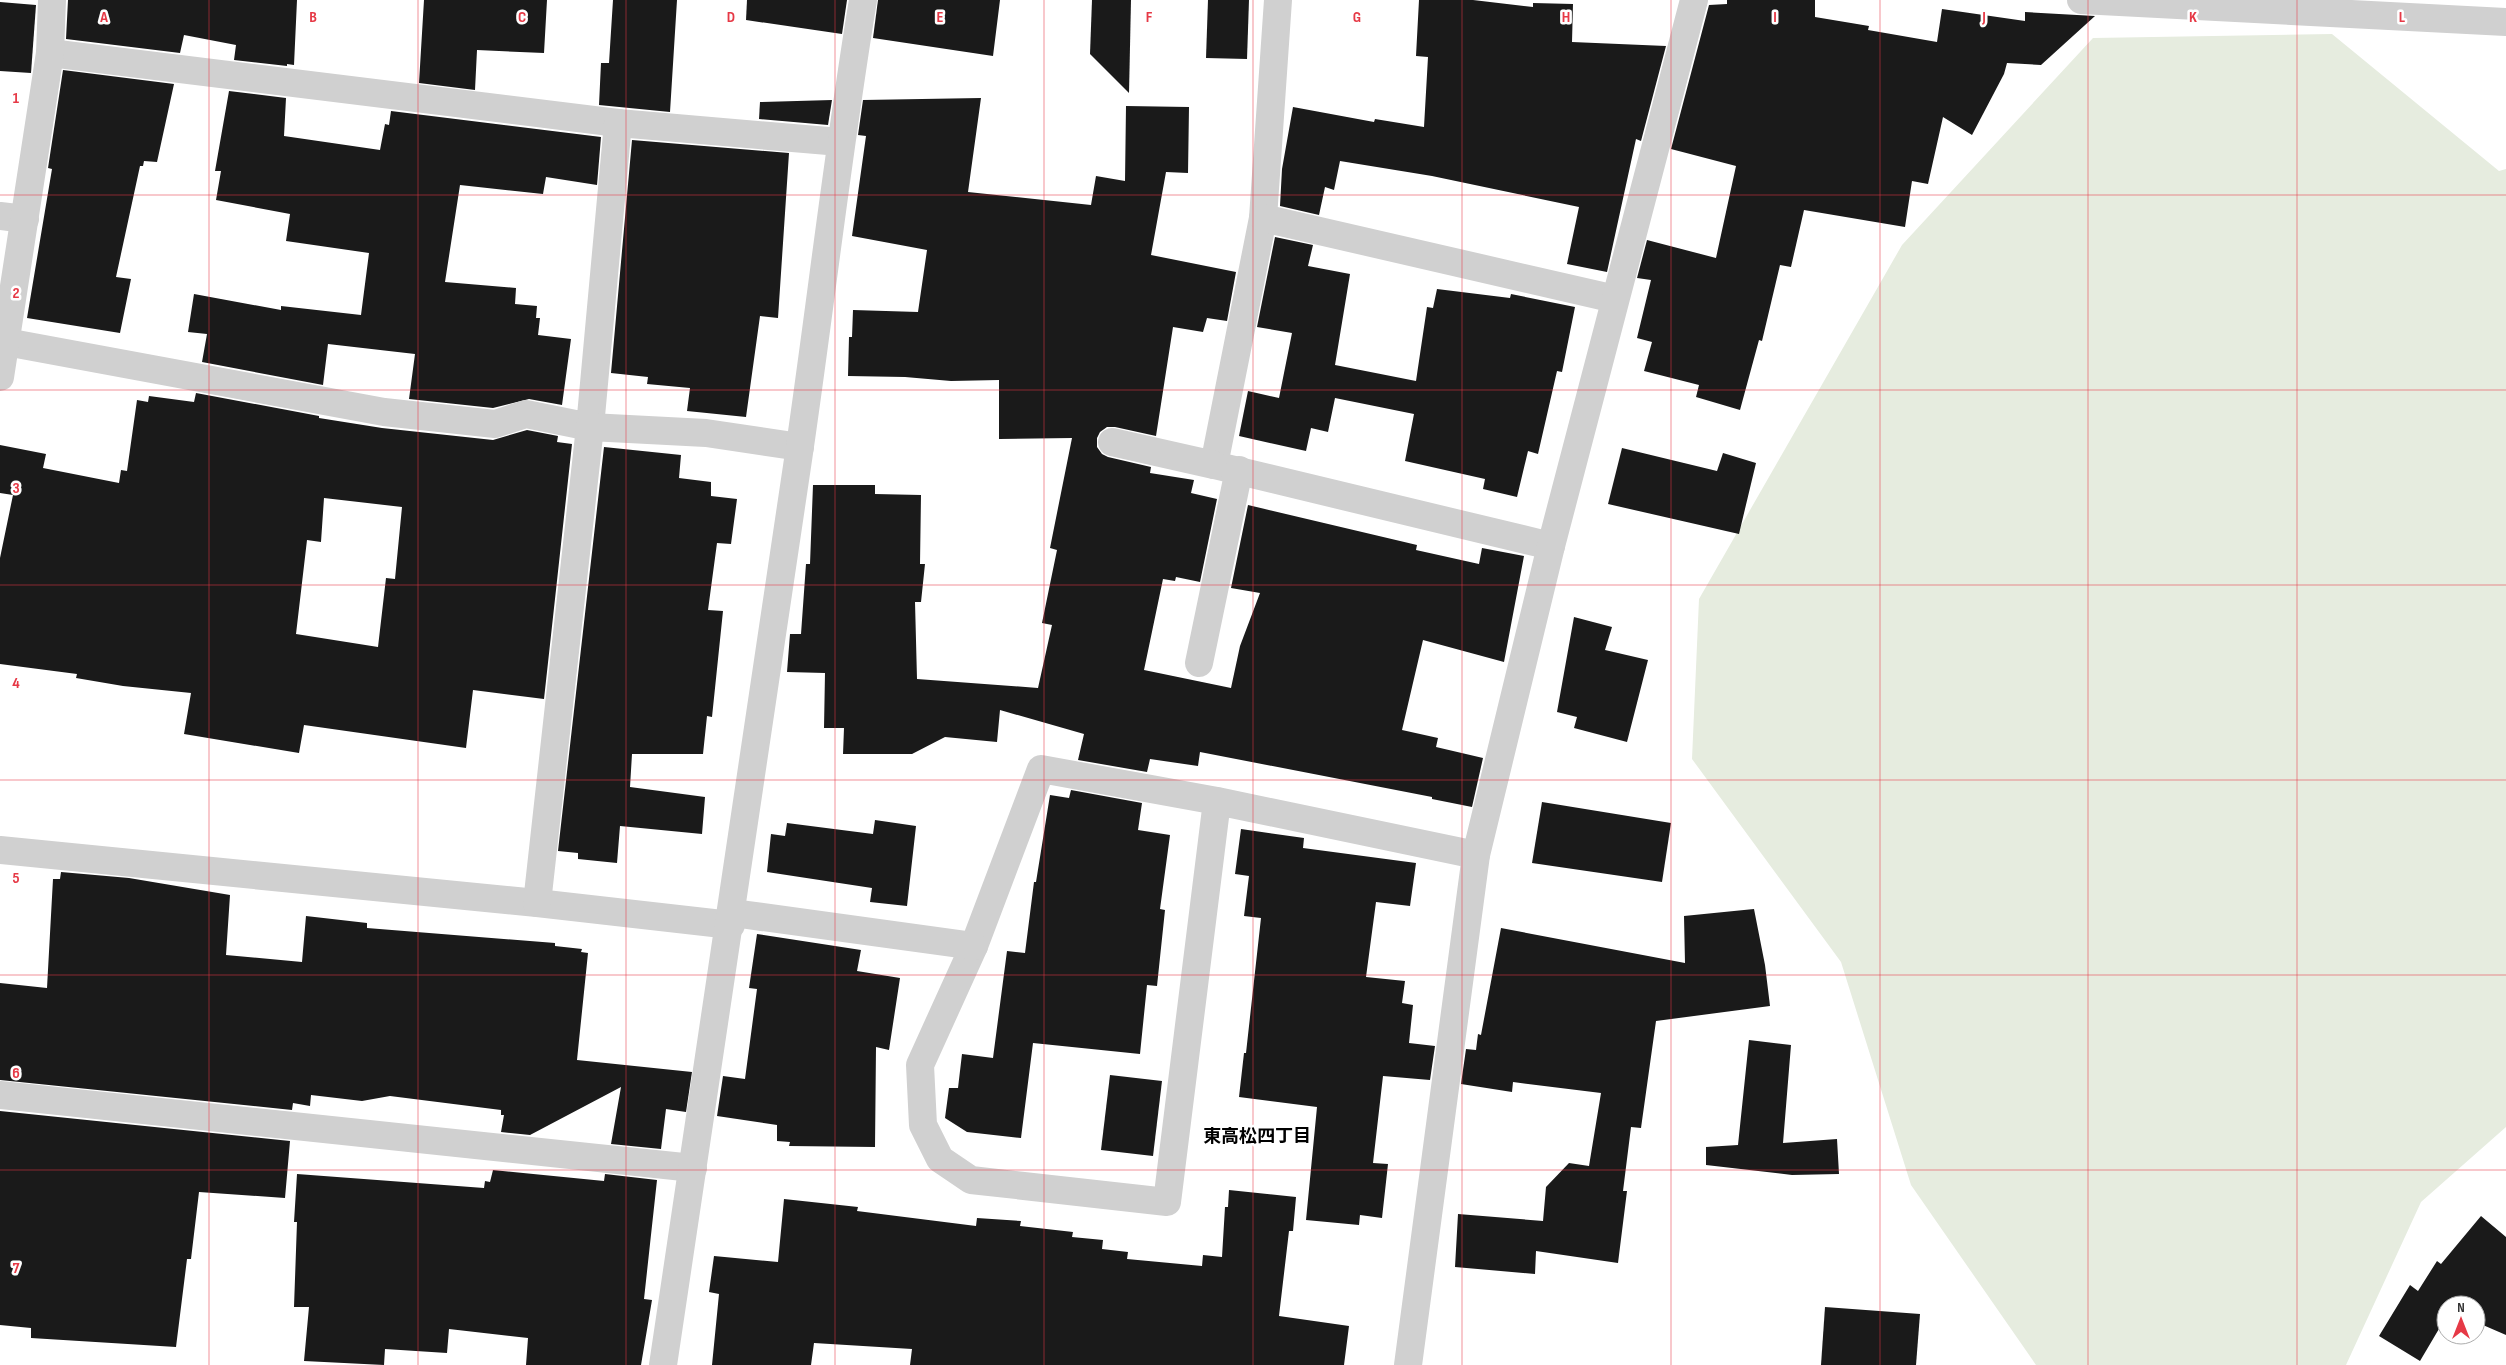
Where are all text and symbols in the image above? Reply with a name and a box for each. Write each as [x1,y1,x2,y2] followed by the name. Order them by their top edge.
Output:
[99,8,108,27] text: A
[309,8,317,27] text: B
[518,8,526,27] text: C
[727,8,735,27] text: D
[937,8,944,27] text: E
[1146,8,1153,27] text: F
[1353,8,1361,27] text: G
[1562,8,1570,27] text: H
[1773,8,1777,27] text: I
[1981,8,1986,27] text: J
[2189,8,2197,27] text: K
[2399,8,2406,27] text: L
[13,89,20,108] text: 1
[12,284,20,303] text: 2
[12,479,20,498] text: 3
[12,674,20,693] text: 4
[12,869,20,888] text: 5
[12,1064,20,1083] text: 6
[1203,1126,1311,1147] district label: 東高松四丁目
[13,1259,20,1278] text: 7
[2436,1295,2486,1345] north arrow
[2457,1299,2465,1316] text: N

